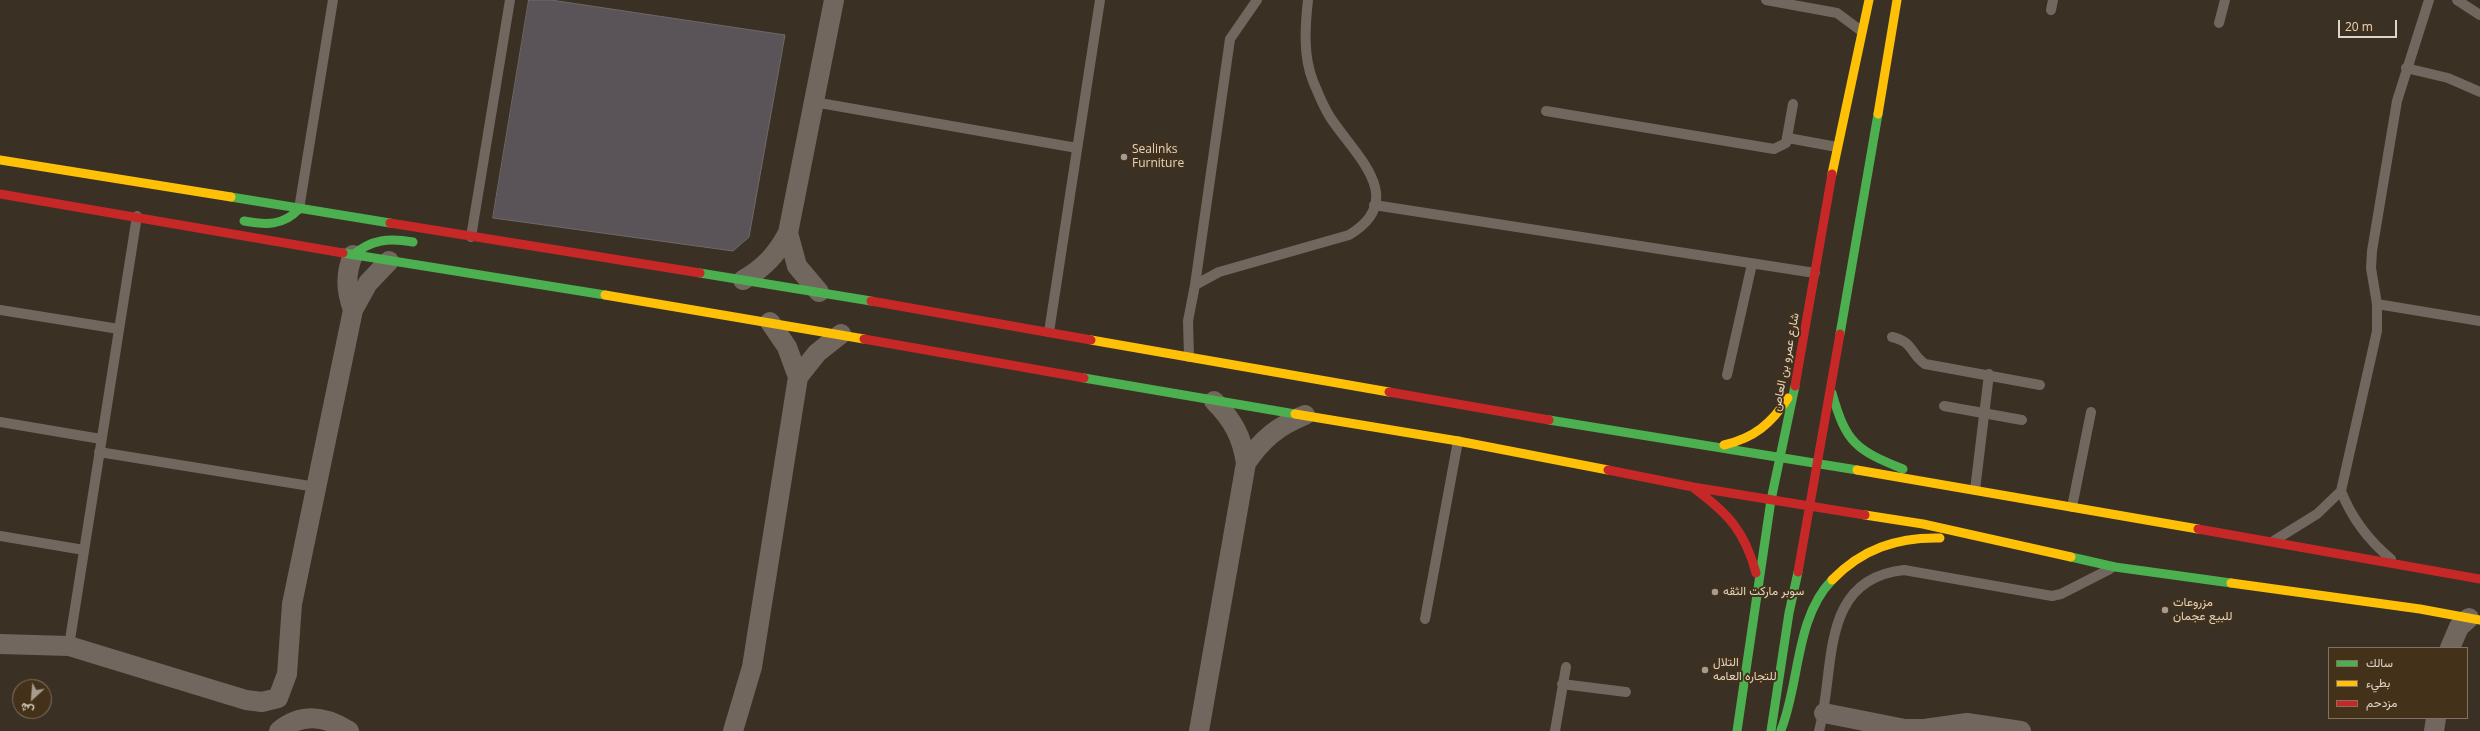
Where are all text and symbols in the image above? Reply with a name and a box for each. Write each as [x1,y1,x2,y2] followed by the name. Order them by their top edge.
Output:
[2340,12,2399,38] scale bar
[2345,18,2373,35] text: 20 m
[1132,143,1184,171] place label: Sealinks Furniture
[1119,152,1129,162] marker: Sealinks Furniture
[1769,312,1803,412] street label: شارع عمرو بن العاص
[1723,585,1804,599] place label: سوبر ماركت الثقه
[1710,587,1720,597] marker: سوبر ماركت الثقه
[2173,596,2232,624] place label: مزروعات للبيع عجمان
[2160,605,2170,615] marker: مزروعات للبيع عجمان
[2328,647,2468,719] legend
[2366,654,2393,671] text: سالك
[1713,656,1777,684] place label: التلال للتجاره العامه
[1700,665,1710,675] marker: التلال للتجاره العامه
[2366,674,2390,691] text: بطيء
[12,679,52,719] north arrow
[2366,694,2397,711] text: مزدحم
[18,700,36,719] text: ش

